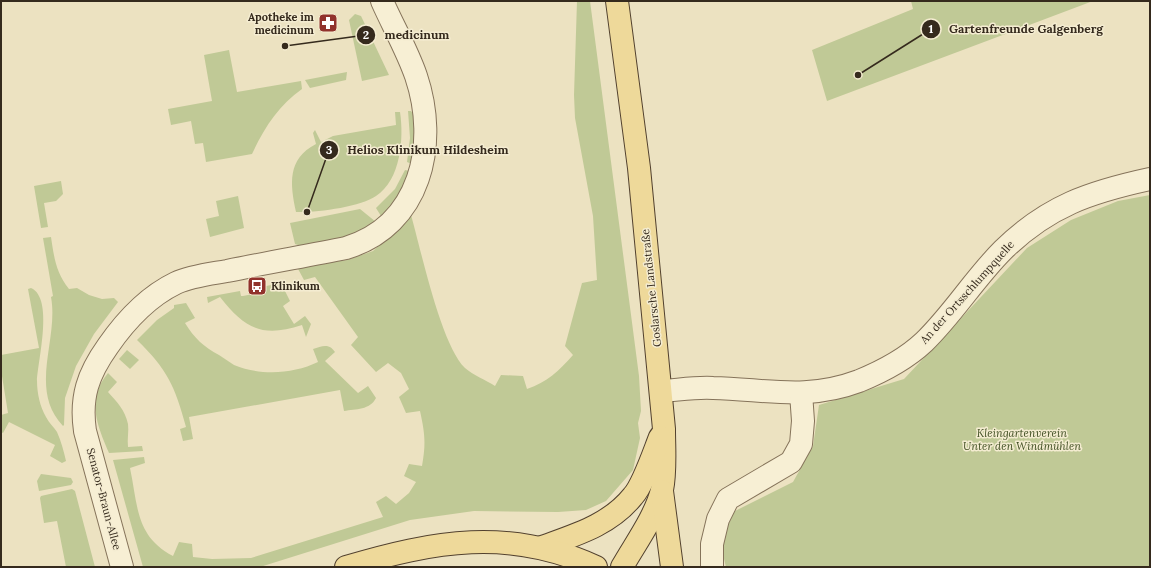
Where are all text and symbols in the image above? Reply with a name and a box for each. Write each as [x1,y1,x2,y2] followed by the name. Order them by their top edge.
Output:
[248,10,314,37] place label: Apotheke im medicinum
[317,12,339,34] pharmacy icon: Apotheke im medicinum
[921,17,1111,41] callout: Gartenfreunde Galgenberg
[929,21,934,36] text: 1
[949,21,1104,36] text: Gartenfreunde Galgenberg
[356,23,457,47] callout: medicinum
[363,27,369,42] text: 2
[385,27,449,42] text: medicinum
[319,138,516,162] callout: Helios Klinikum Hildesheim
[326,142,333,157] text: 3
[347,142,509,157] text: Helios Klinikum Hildesheim
[638,228,664,348] street label: Goslarsche Landstraße
[916,238,1017,347] street label: An der Ortsschlumpquelle
[246,275,268,297] bus stop icon: Klinikum
[271,279,320,293] place label: Klinikum
[963,426,1081,453] park label: Kleingartenverein Unter den Windmühlen
[84,446,124,552] street label: Senator-Braun-Allee

